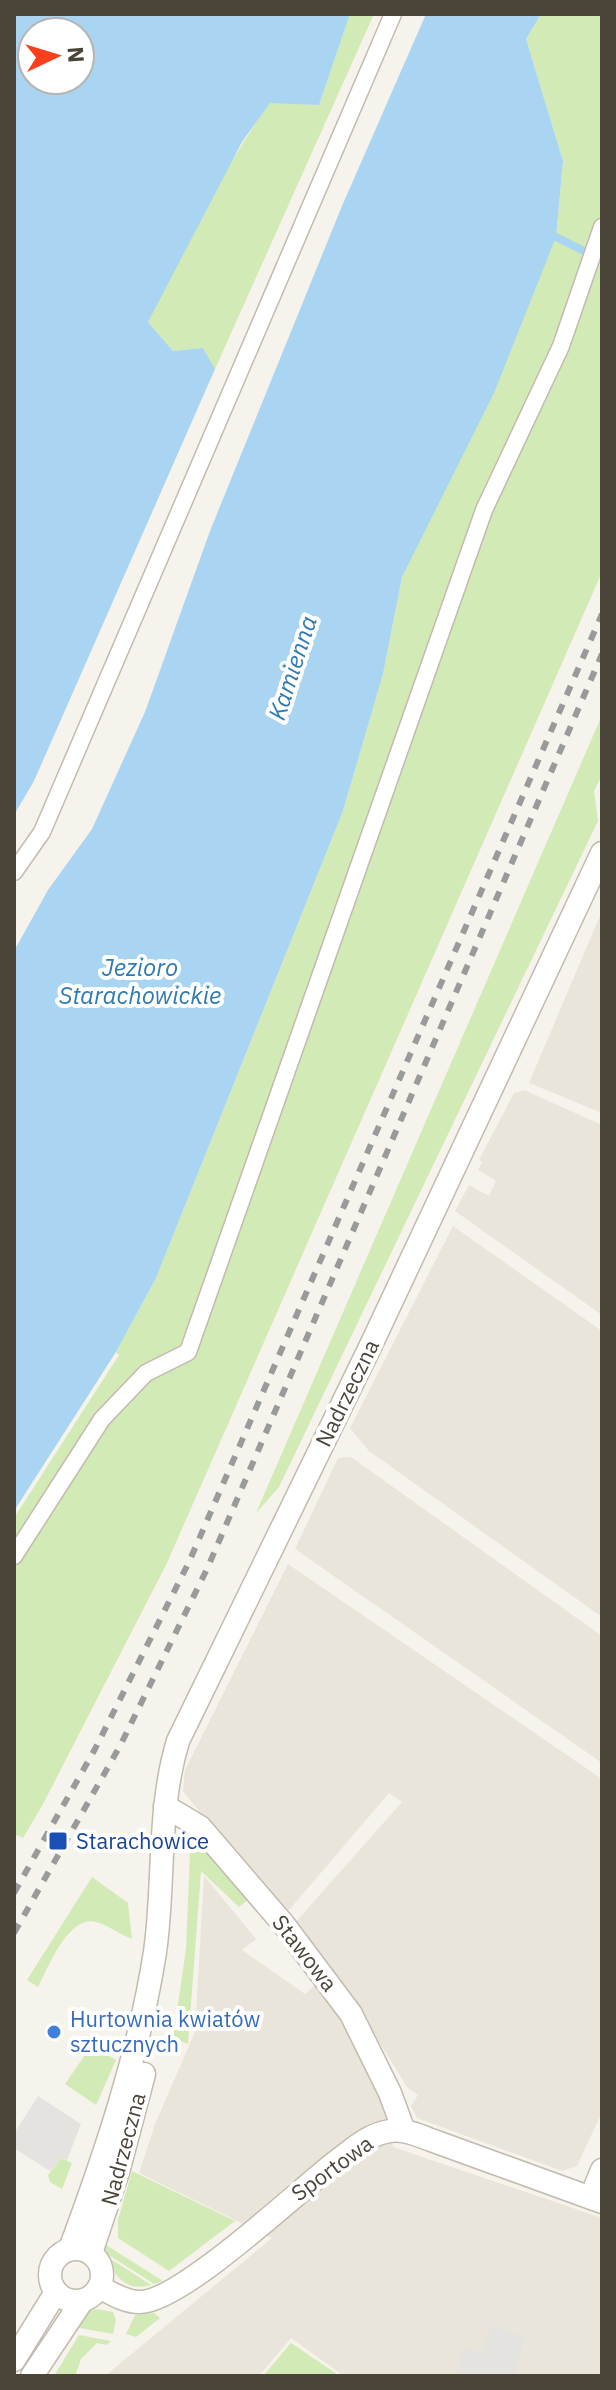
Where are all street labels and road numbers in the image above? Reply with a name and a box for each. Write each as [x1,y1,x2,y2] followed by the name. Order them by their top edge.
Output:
[308,1334,385,1451] street label: Nadrzeczna
[266,1908,345,1997] street label: Stawowa
[94,2089,152,2209] street label: Nadrzeczna
[285,2128,379,2207] street label: Sportowa

